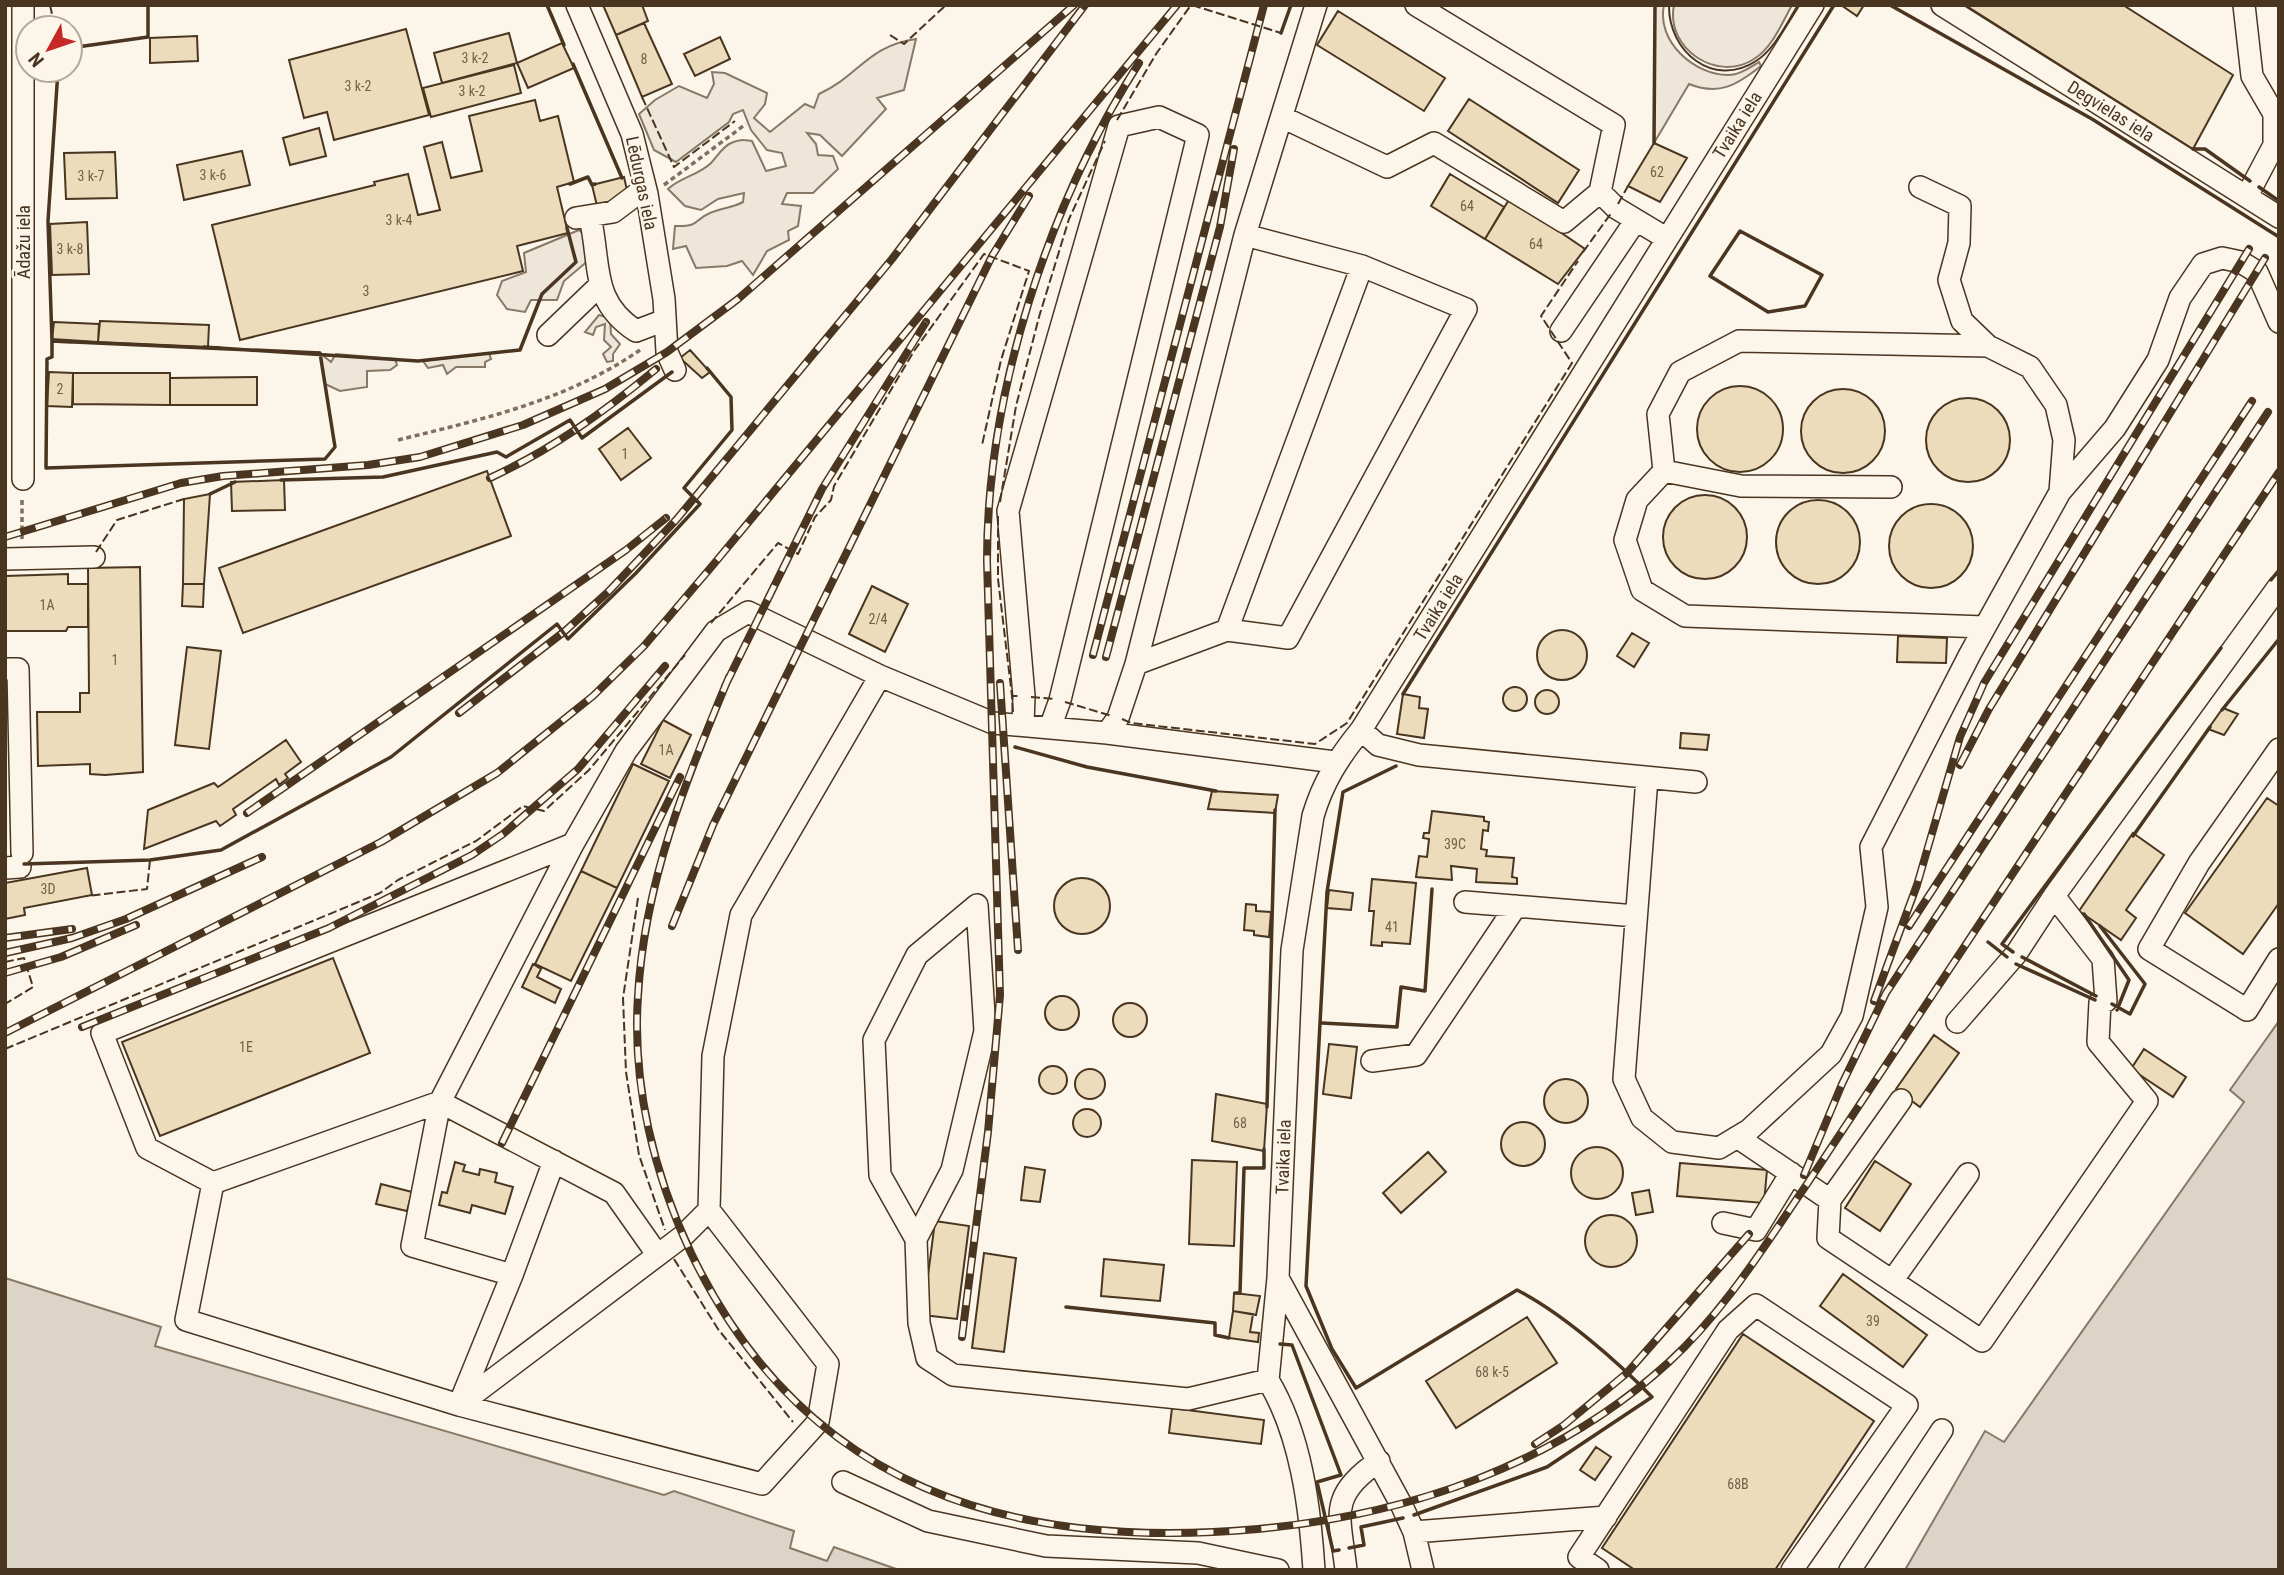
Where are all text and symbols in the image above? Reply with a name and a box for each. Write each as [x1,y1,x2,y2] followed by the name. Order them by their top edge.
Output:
[14,14,84,84] north arrow
[24,48,49,71] text: N
[462,50,488,66] house number: 3 k-2
[641,51,648,67] house number: 8
[2064,76,2158,146] street label: Degvielas iela
[345,78,371,94] house number: 3 k-2
[459,83,485,99] house number: 3 k-2
[1708,88,1766,162] street label: Tvaika iela
[622,134,662,232] street label: Lēdurgas iela
[1650,164,1664,180] house number: 62
[200,167,226,183] house number: 3 k-6
[78,168,104,184] house number: 3 k-7
[1460,198,1474,214] house number: 64
[13,205,34,279] street label: Ādažu iela
[386,212,412,228] house number: 3 k-4
[1529,236,1543,252] house number: 64
[57,241,83,257] house number: 3 k-8
[363,283,369,299] house number: 3
[57,381,64,397] house number: 2
[622,446,628,462] house number: 1
[1409,570,1467,644] street label: Tvaika iela
[40,597,54,613] house number: 1A
[868,611,888,627] house number: 2/4
[112,652,118,668] house number: 1
[659,742,673,758] house number: 1A
[1444,836,1466,852] house number: 39C
[41,881,55,897] house number: 3D
[1385,919,1399,935] house number: 41
[239,1039,253,1055] house number: 1E
[1233,1115,1247,1131] house number: 68
[1271,1119,1295,1195] street label: Tvaika iela
[1866,1313,1880,1329] house number: 39
[1475,1364,1509,1380] house number: 68 k-5
[1727,1476,1749,1492] house number: 68B

